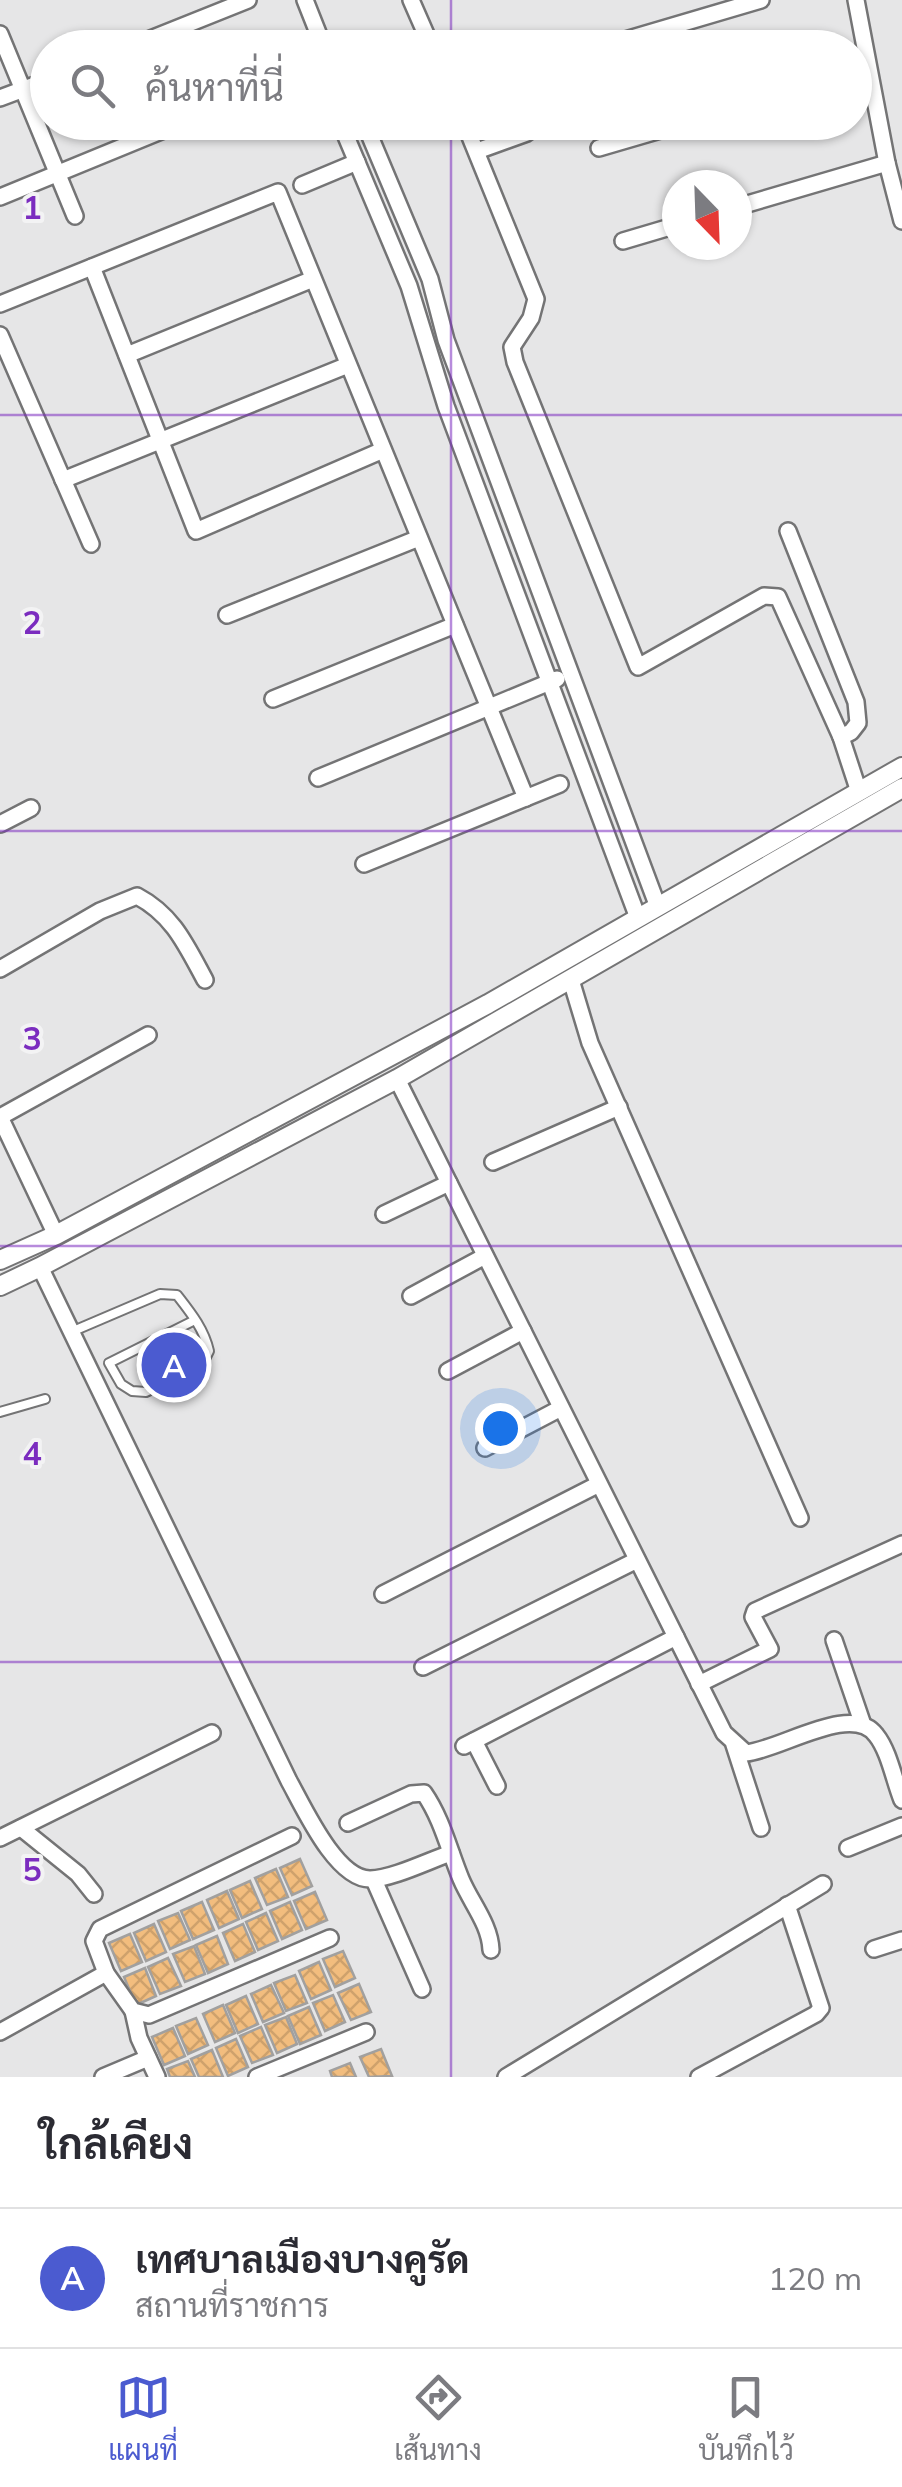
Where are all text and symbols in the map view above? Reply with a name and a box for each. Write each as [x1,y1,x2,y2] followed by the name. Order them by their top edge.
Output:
[30,30,872,140] search box
[65,58,120,113] icon: search
[145,63,284,111] text: ค้นหาที่นี่
[662,170,752,260] north arrow
[22,187,42,227] text: 1
[22,602,42,642] text: 2
[22,1018,42,1058] text: 3
[142,1328,206,1402] pin: A
[475,1403,526,1454] your location
[22,1433,42,1473] text: 4
[22,1849,42,1889] text: 5
[40,2117,193,2170] text: ใกล้เคียง
[135,2235,470,2283] text: เทศบาลเมืองบางคูรัด
[60,2258,85,2298] text: A
[768,2258,862,2298] text: 120 m
[135,2285,329,2325] text: สถานที่ราชการ
[108,2370,178,2467] tab: แผนที่
[394,2370,482,2467] tab: เส้นทาง
[698,2370,794,2467] tab: บันทึกไว้

